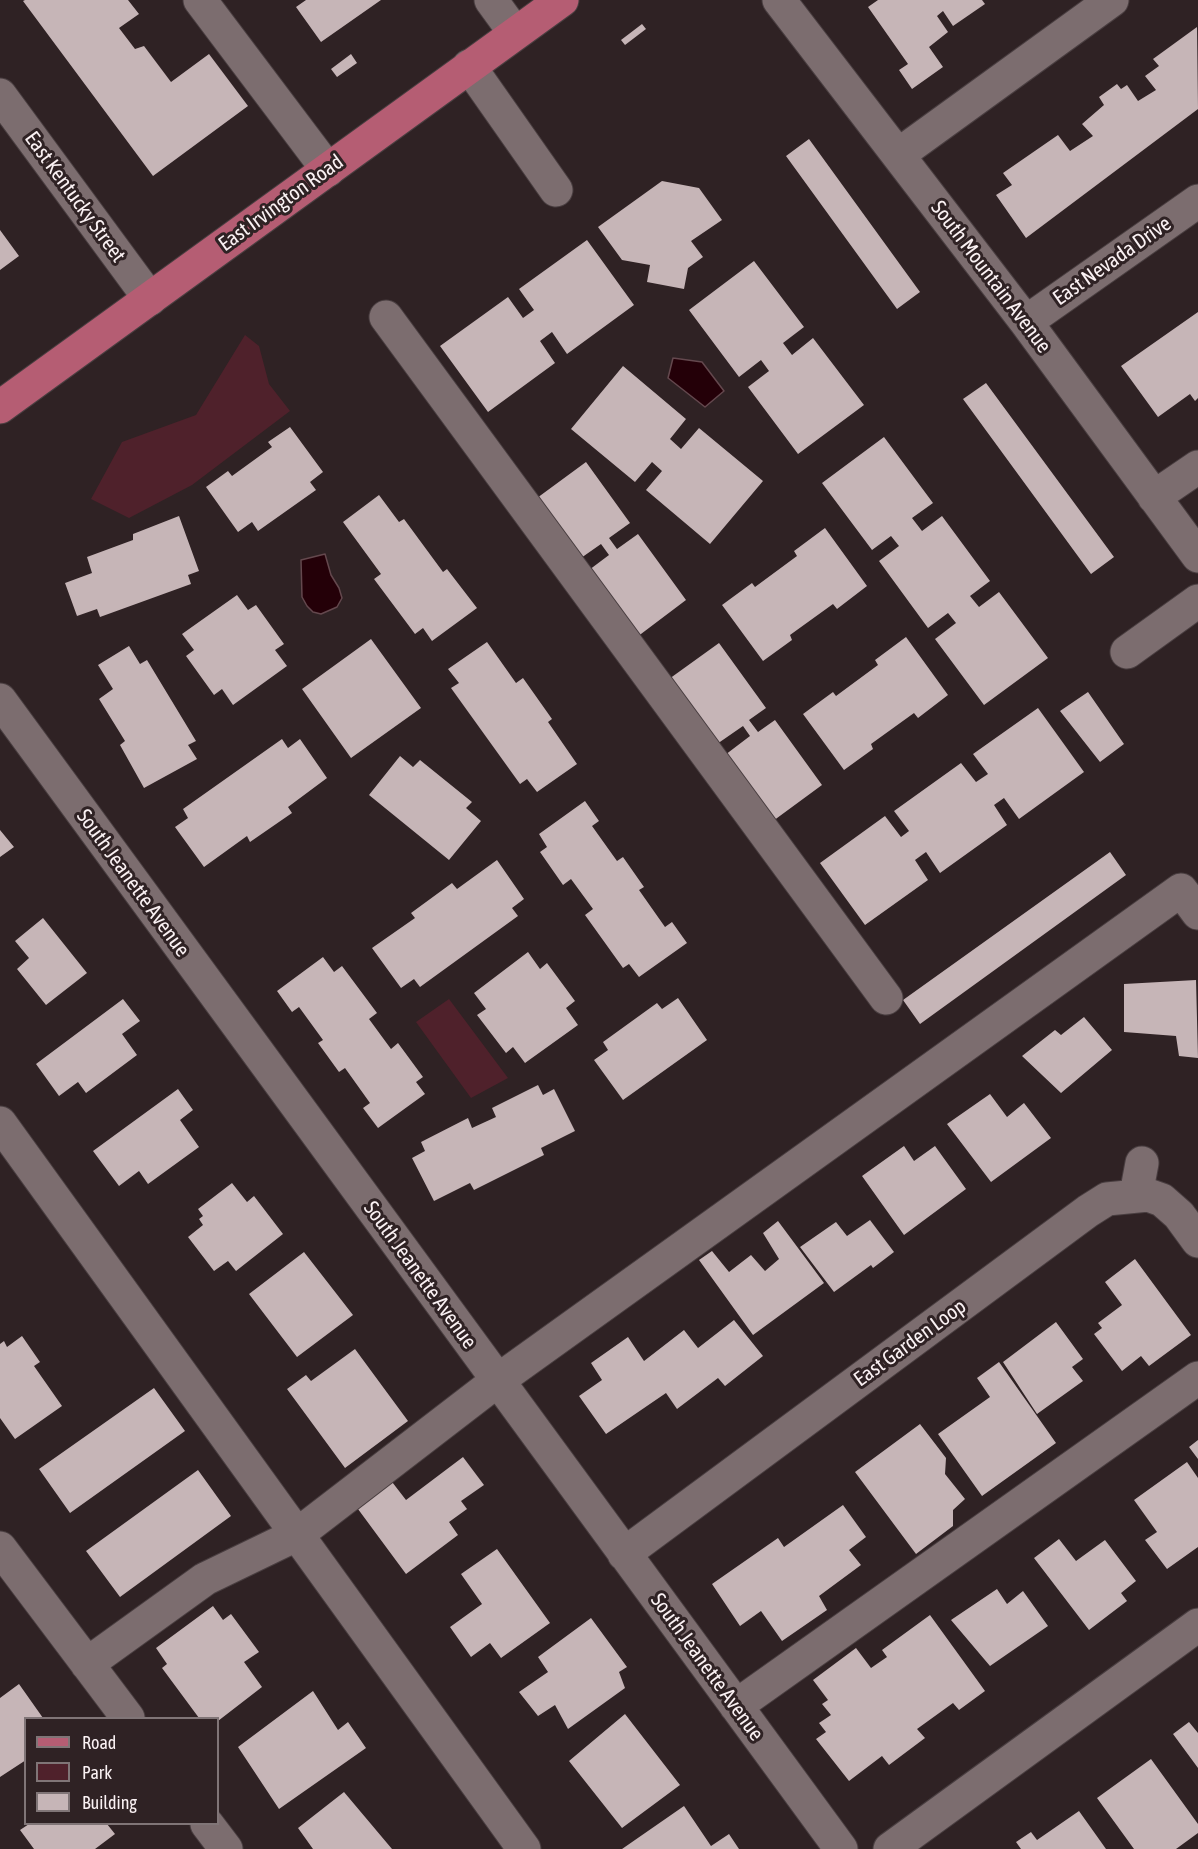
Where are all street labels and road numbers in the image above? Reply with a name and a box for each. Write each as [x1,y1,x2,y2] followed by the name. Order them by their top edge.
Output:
[19,127,131,267] street label: East Kentucky Street
[214,149,348,257] street label: East Irvington Road
[926,196,1056,358] street label: South Mountain Avenue
[1048,211,1176,311] street label: East Nevada Drive
[71,804,195,962] street label: South Jeanette Avenue
[358,1196,482,1354] street label: South Jeanette Avenue
[849,1294,971,1392] street label: East Garden Loop
[645,1588,769,1746] street label: South Jeanette Avenue

